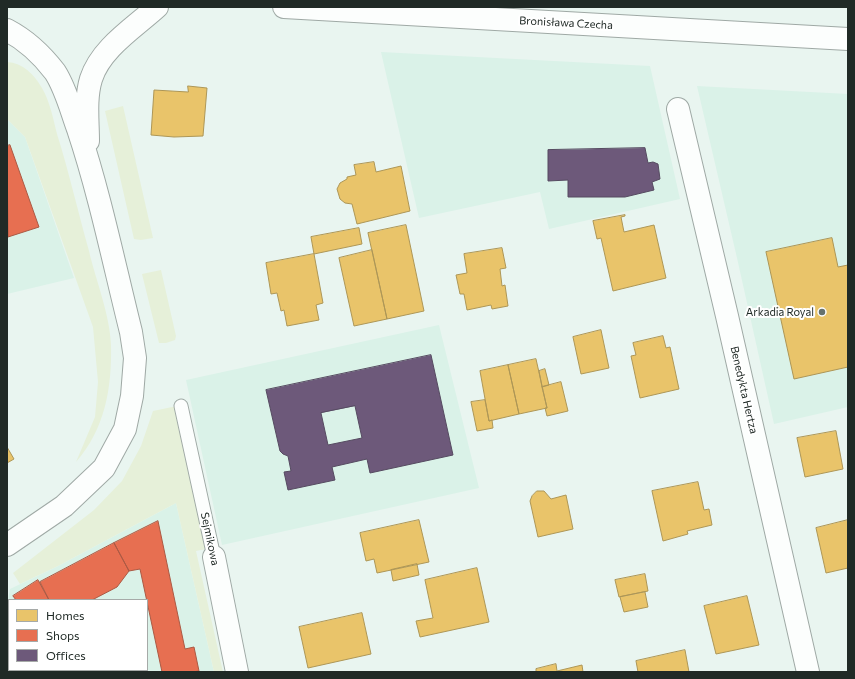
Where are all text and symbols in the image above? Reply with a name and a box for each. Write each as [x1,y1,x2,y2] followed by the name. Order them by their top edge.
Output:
[519,14,613,32] street label: Bronisława Czecha
[746,305,814,319] place label: Arkadia Royal
[817,307,827,317] marker: Arkadia Royal
[727,345,761,435] street label: Benedykta Hertza
[198,511,222,567] street label: Sejmikowa
[8,599,148,671] legend
[46,608,84,622] text: Homes
[46,628,80,642] text: Shops
[46,648,86,662] text: Offices

